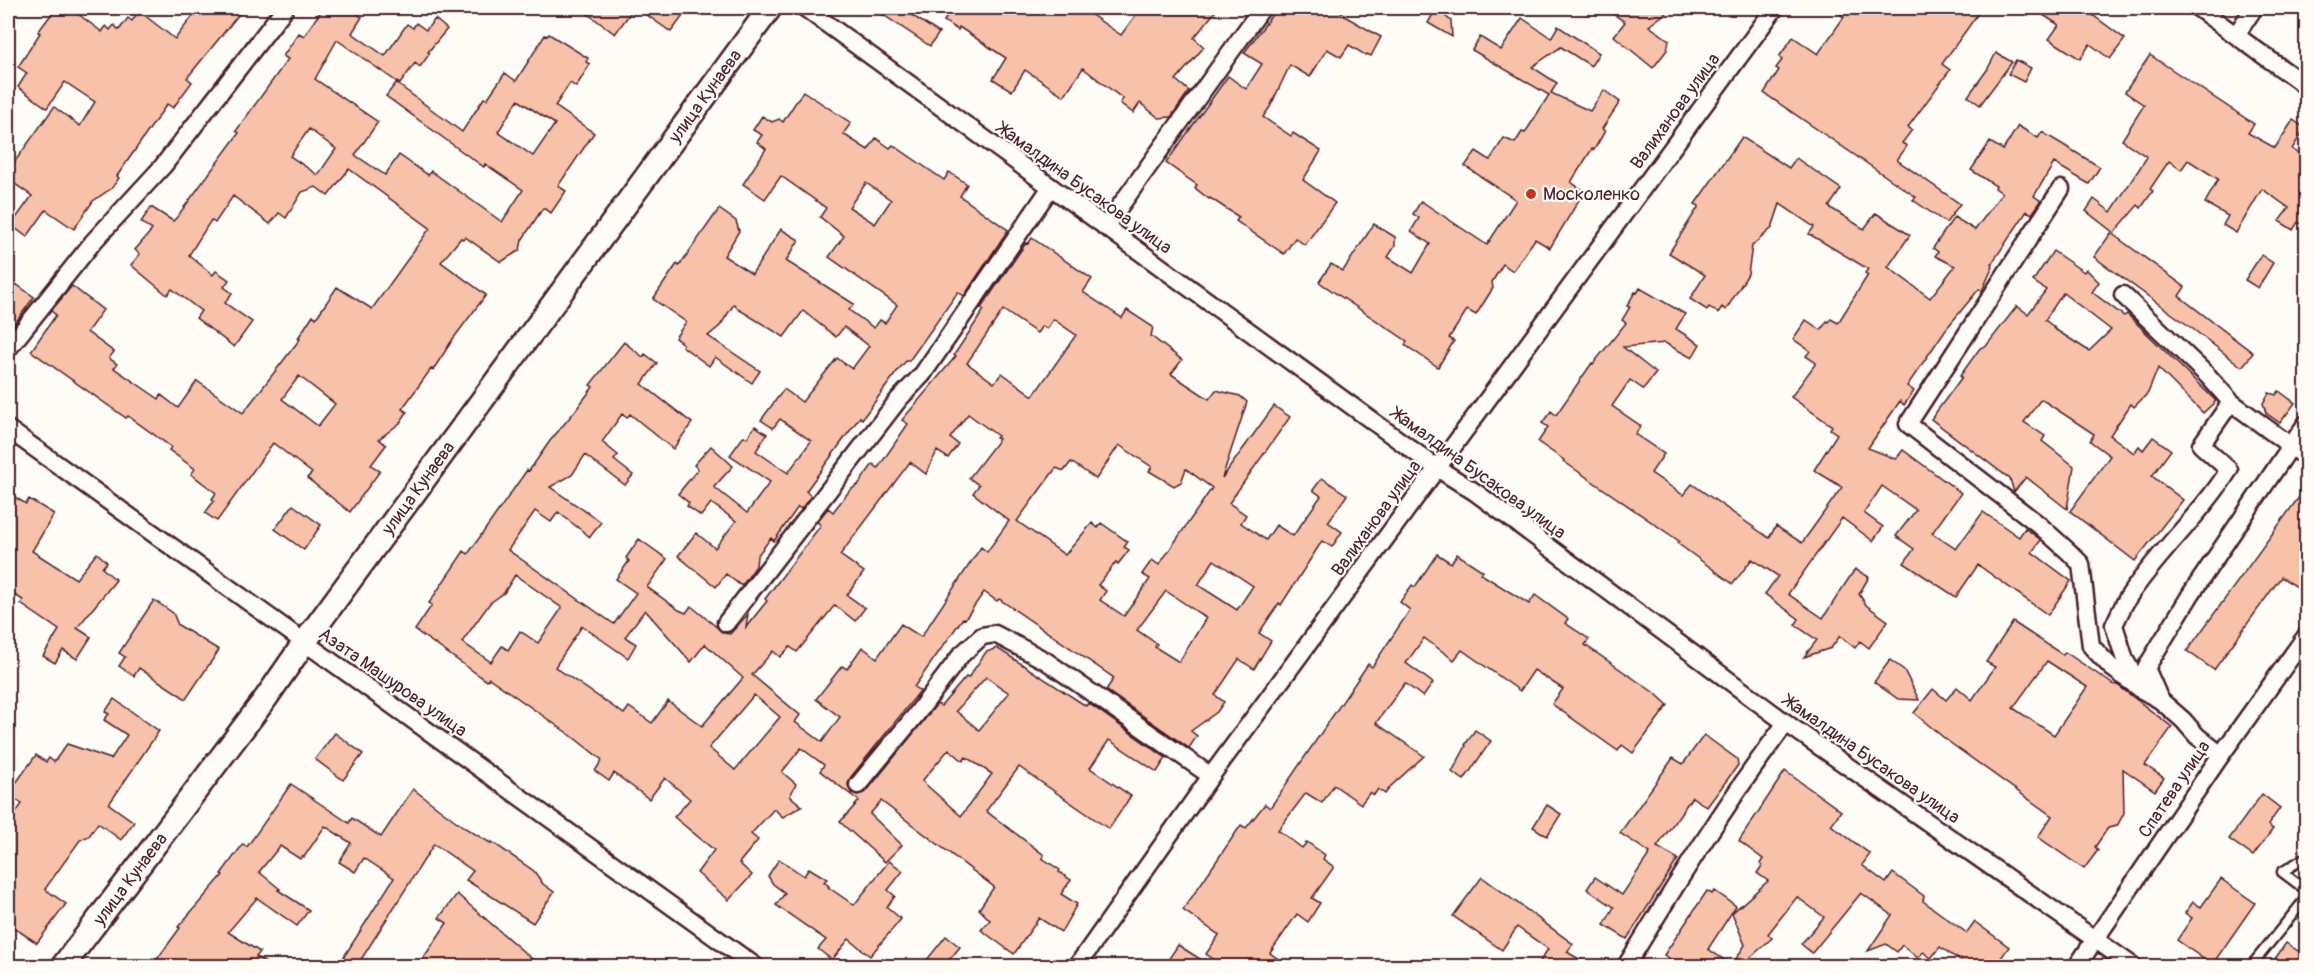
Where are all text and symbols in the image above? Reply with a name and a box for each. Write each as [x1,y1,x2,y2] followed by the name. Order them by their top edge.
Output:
[663,45,747,148] street label: улица Кунаева
[1626,49,1725,174] street label: Валиханова улица
[991,116,1176,259] street label: Жамалдина Бусакова улица
[1543,183,1640,206] place label: Москоленко
[1524,187,1538,201] marker: Москоленко
[1385,401,1570,544] street label: Жамалдина Бусакова улица
[376,437,460,540] street label: улица Кунаева
[1327,456,1426,581] street label: Валиханова улица
[314,623,471,742] street label: Азата Машурова улица
[1777,688,1964,829] street label: Жамалдина Бусакова улица
[2133,736,2215,842] street label: Спатева улица
[87,828,173,931] street label: улица Кунаева

